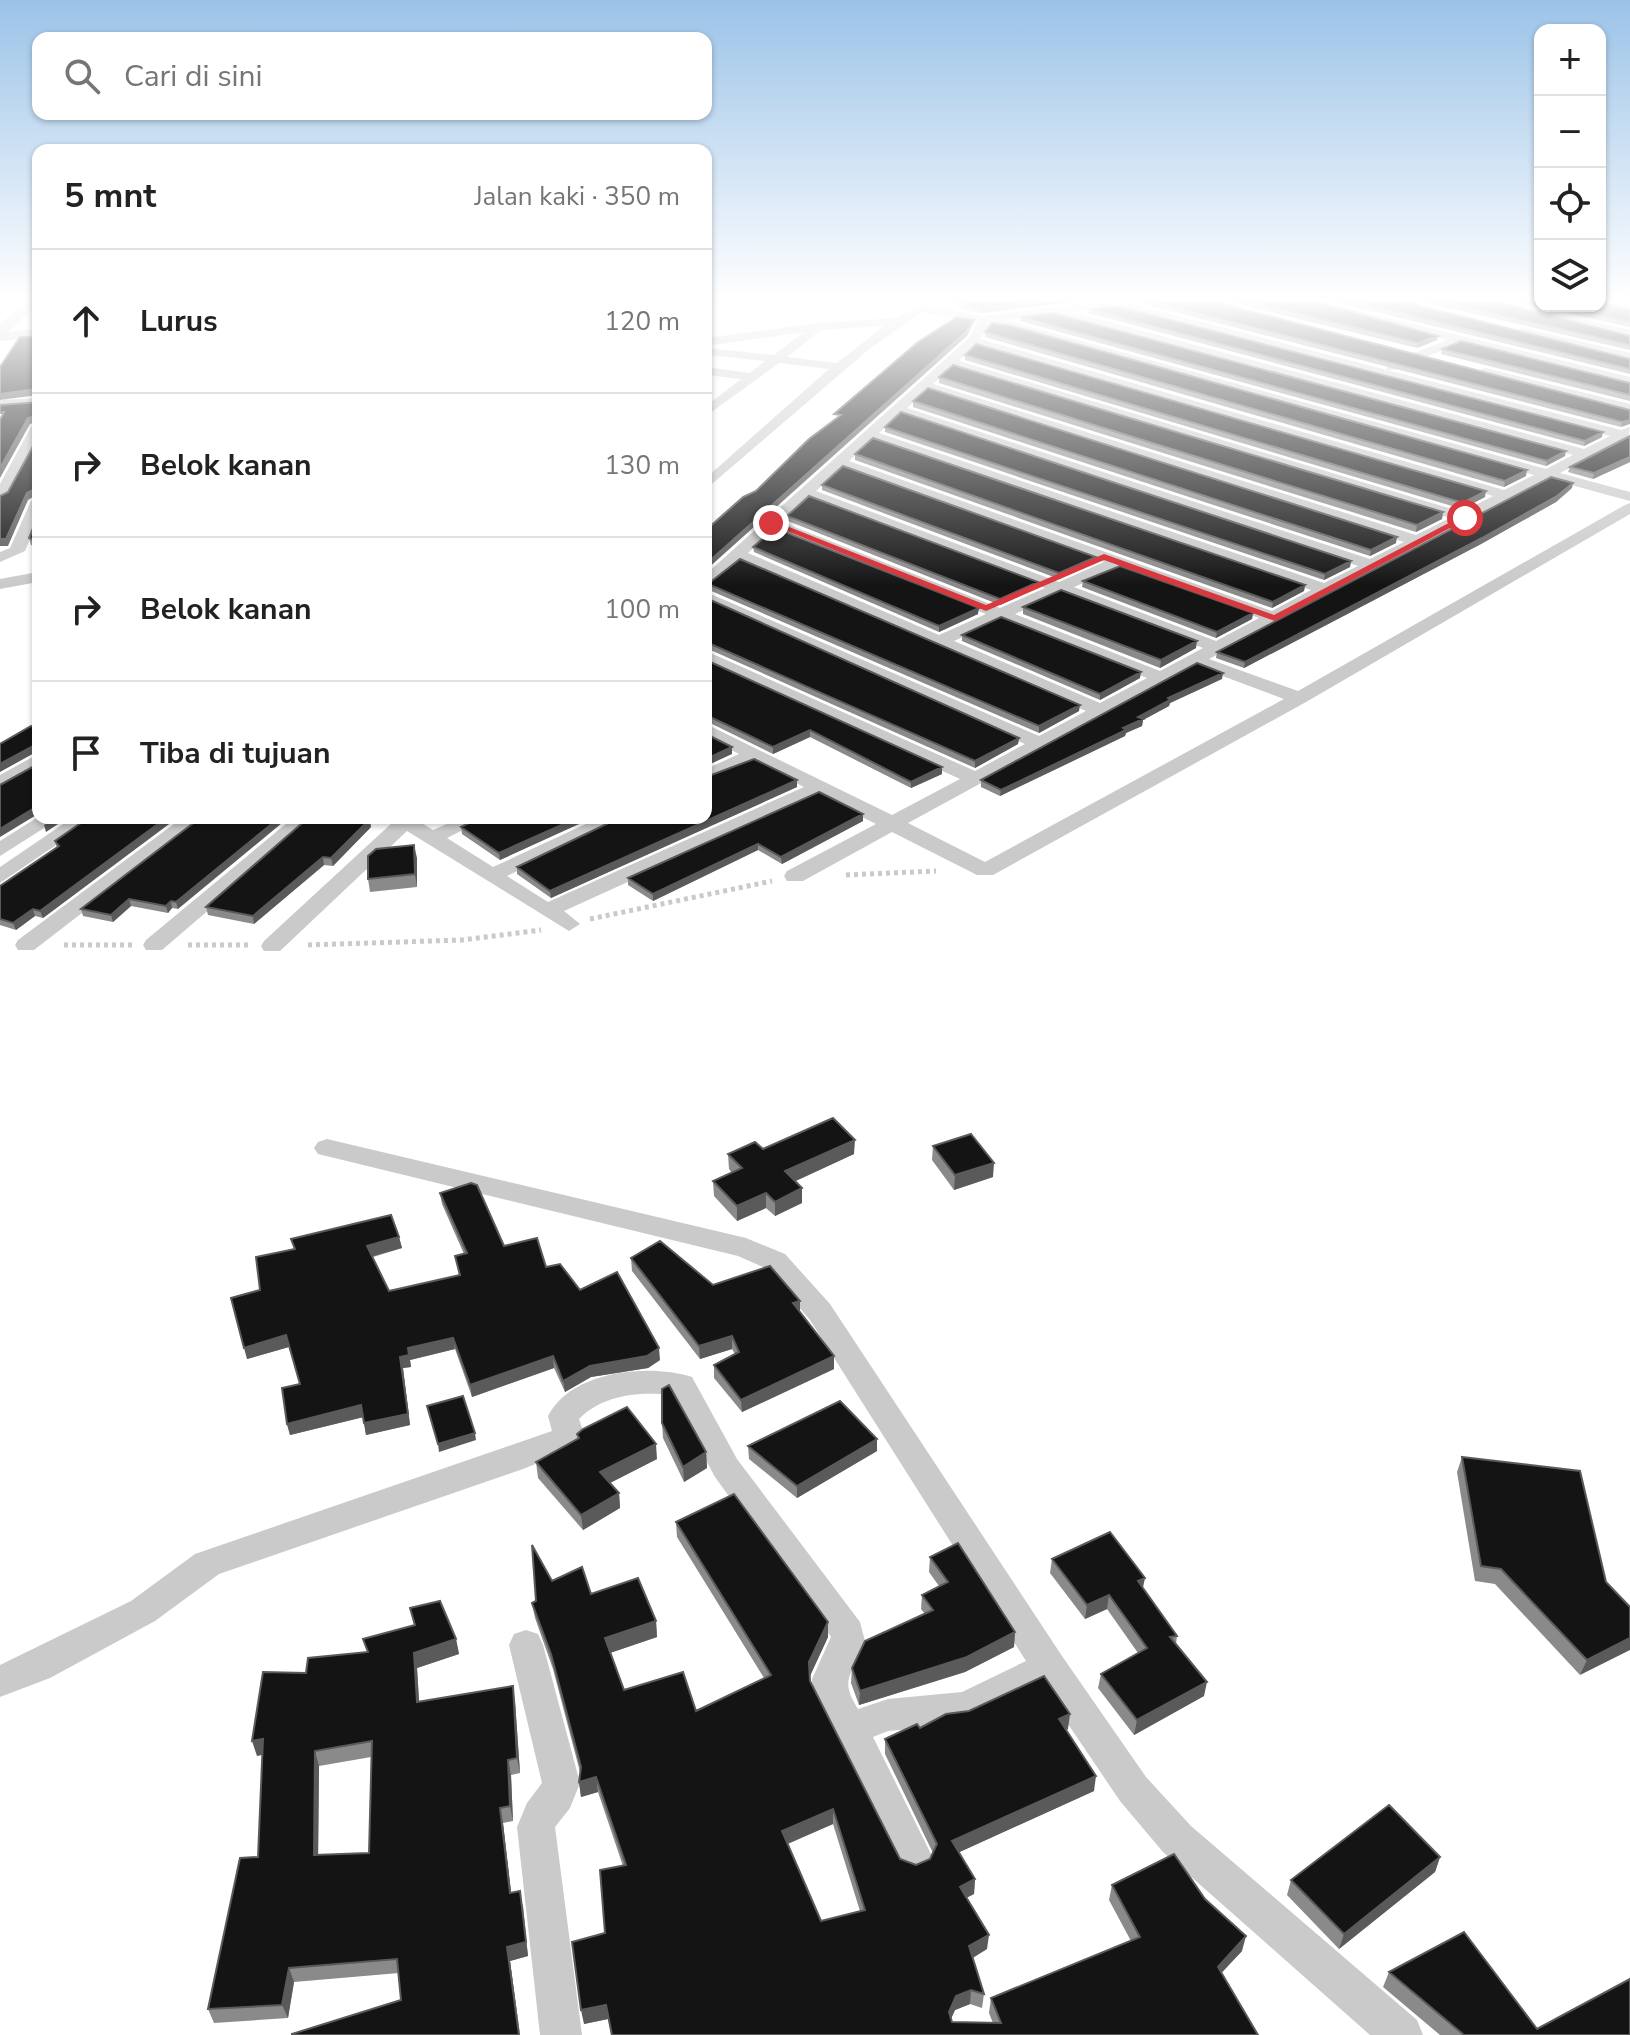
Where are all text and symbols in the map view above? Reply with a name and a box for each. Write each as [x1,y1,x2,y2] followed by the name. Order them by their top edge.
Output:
[1534,24,1606,312] map controls
[1534,24,1606,96] button: +
[32,32,712,120] search box
[60,54,104,98] icon: search
[124,56,263,97] text: Cari di sini
[1534,96,1606,168] button: −
[1534,168,1606,240] button: locate
[64,173,156,219] text: 5 mnt
[474,179,680,214] text: Jalan kaki · 350 m
[1534,240,1606,312] button: layers
[64,299,108,343] icon: ahead
[140,301,218,342] text: Lurus
[604,304,680,339] text: 120 m
[64,443,108,487] icon: right
[140,445,312,486] text: Belok kanan
[604,448,680,483] text: 130 m
[1447,500,1483,536] route start
[753,505,789,541] route end
[64,587,108,631] icon: right
[140,589,312,630] text: Belok kanan
[604,592,680,627] text: 100 m
[64,731,108,775] icon: arrive
[140,733,331,774] text: Tiba di tujuan

